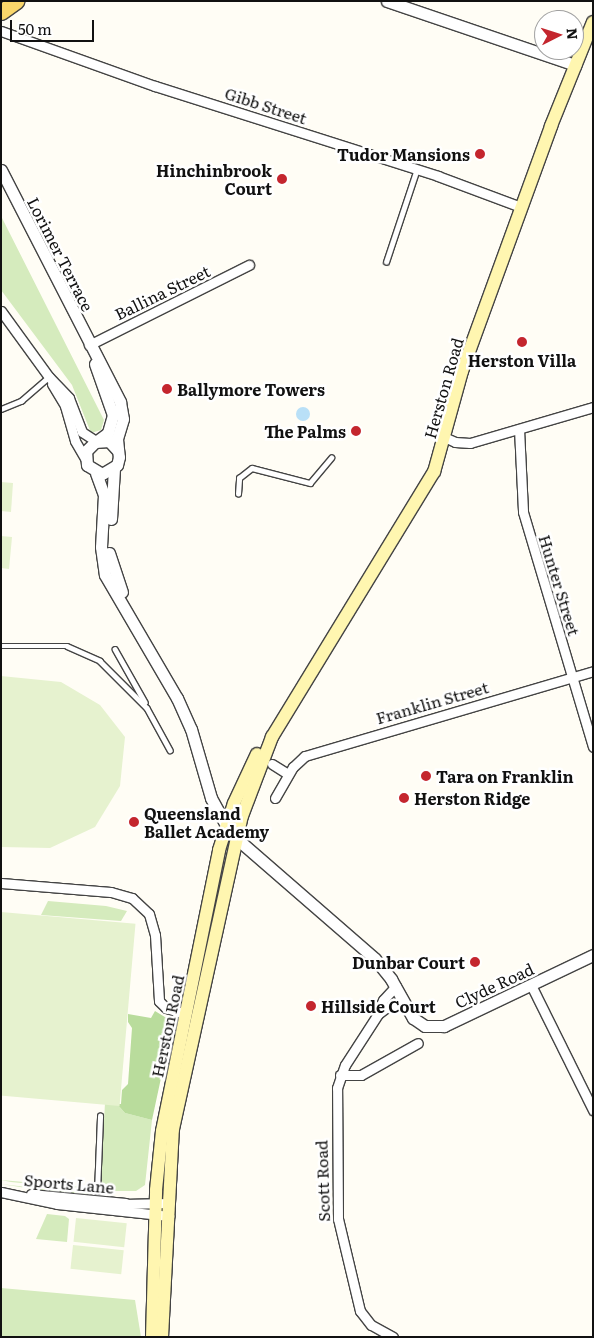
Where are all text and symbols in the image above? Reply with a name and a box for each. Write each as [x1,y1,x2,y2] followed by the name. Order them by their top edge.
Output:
[12,10,96,42] scale bar
[534,10,584,60] north arrow
[18,17,52,40] text: 50 m
[562,27,583,41] text: N
[223,83,309,127] street label: Gibb Street
[337,144,470,164] place label: Tudor Mansions
[474,148,486,160] marker: Tudor Mansions
[156,160,272,198] place label: Hinchinbrook Court
[276,173,288,185] marker: Hinchinbrook Court
[24,194,98,314] street label: Lorimer Terrace
[111,261,213,323] street label: Ballina Street
[419,335,467,441] street label: Herston Road
[516,336,528,348] marker: Herston Villa
[468,350,576,370] place label: Herston Villa
[177,379,325,399] place label: Ballymore Towers
[161,383,173,395] marker: Ballymore Towers
[264,421,346,441] place label: The Palms
[350,425,362,437] marker: The Palms
[536,532,584,638] street label: Hunter Street
[374,677,490,727] street label: Franklin Street
[436,766,574,786] place label: Tara on Franklin
[420,770,432,782] marker: Tara on Franklin
[414,788,530,808] place label: Herston Ridge
[398,792,410,804] marker: Herston Ridge
[144,803,269,841] place label: Queensland Ballet Academy
[128,816,140,828] marker: Queensland Ballet Academy
[352,952,465,972] place label: Dunbar Court
[469,956,481,968] marker: Dunbar Court
[452,958,536,1012] street label: Clyde Road
[147,973,187,1079] street label: Herston Road
[321,996,436,1016] place label: Hillside Court
[305,1000,317,1012] marker: Hillside Court
[311,1140,333,1222] street label: Scott Road
[23,1170,115,1196] street label: Sports Lane

